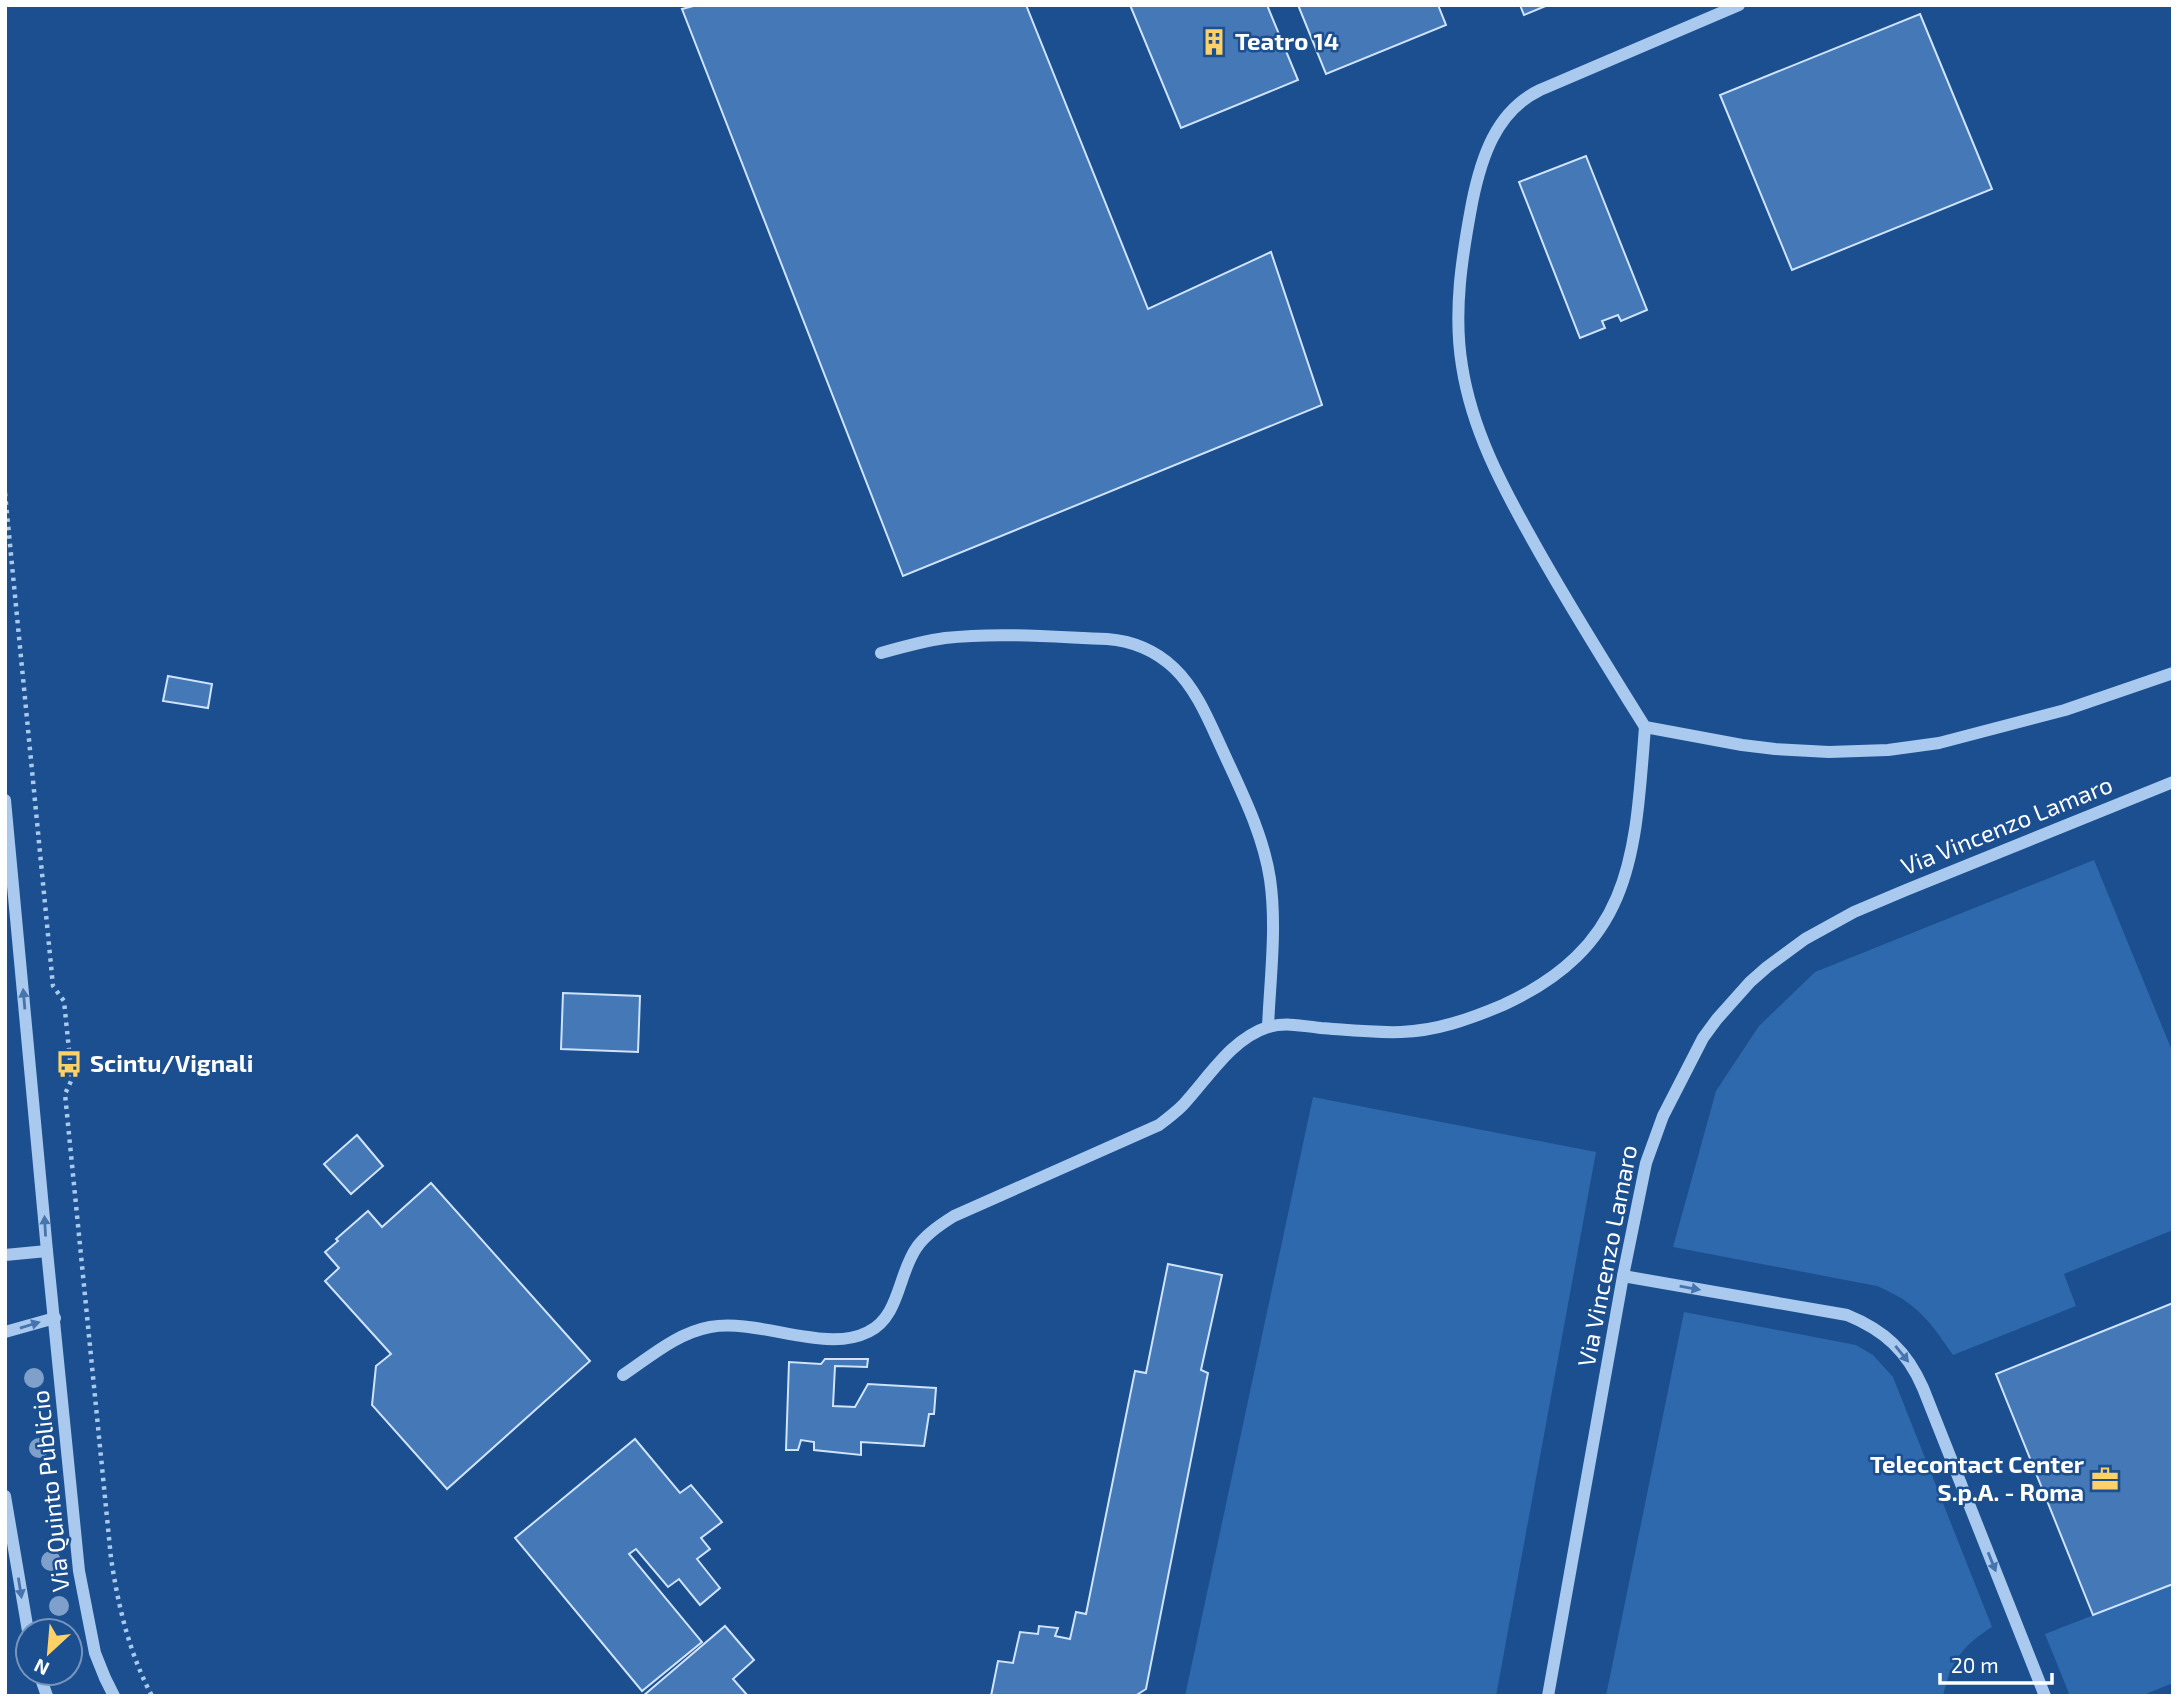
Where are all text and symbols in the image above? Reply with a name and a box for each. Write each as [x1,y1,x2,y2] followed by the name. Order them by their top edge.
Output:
[1235,26,1339,55] place label: Teatro 14
[1199,27,1229,57] building icon: Teatro 14
[1897,769,2116,880] street label: Via Vincenzo Lamaro
[18,988,29,1010] one-way arrow
[90,1048,253,1077] place label: Scintu/Vignali
[54,1049,84,1079] bus stop icon: Scintu/Vignali
[1571,1142,1642,1369] street label: Via Vincenzo Lamaro
[40,1214,51,1236] one-way arrow
[1680,1282,1702,1293] one-way arrow
[20,1319,41,1329] one-way arrow
[1894,1345,1909,1362] one-way arrow
[24,1389,75,1594] street label: Via Quinto Publicio
[1870,1449,2085,1506] place label: Telecontact Center S.p.A. - Roma
[2090,1464,2120,1494] office icon: Telecontact Center S.p.A. - Roma
[1986,1552,1997,1573] one-way arrow
[15,1577,26,1599] one-way arrow
[14,1617,84,1687] north arrow
[1940,1642,2052,1686] scale bar
[1951,1652,1999,1677] text: 20 m
[30,1654,53,1681] text: N

